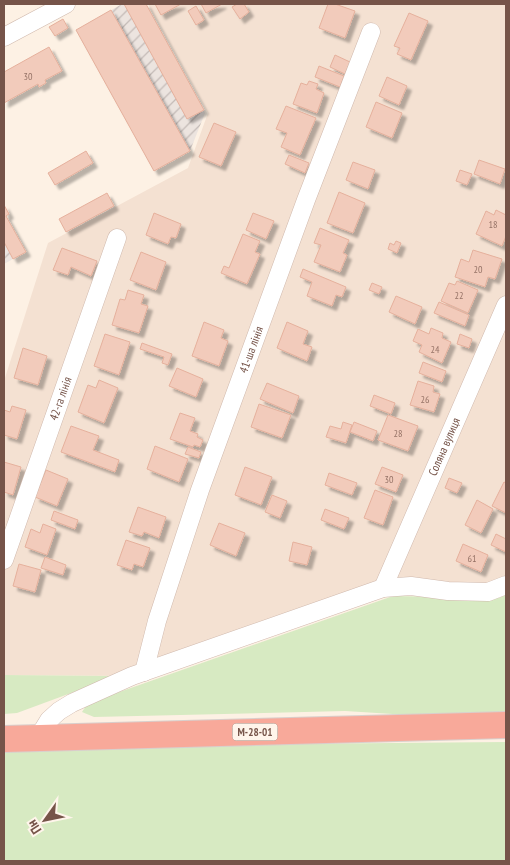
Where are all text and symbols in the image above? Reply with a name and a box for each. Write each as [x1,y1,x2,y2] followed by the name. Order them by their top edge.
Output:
[24,70,33,83] house number: 30
[489,218,498,231] house number: 18
[474,263,483,276] house number: 20
[455,289,464,302] house number: 22
[235,324,266,375] street label: 41-ша лінія
[431,343,440,356] house number: 24
[46,374,75,422] street label: 42-га лінія
[421,393,430,406] house number: 26
[425,415,463,478] street label: Соляна вулиця
[394,427,403,440] house number: 28
[385,473,394,486] house number: 30
[468,552,477,565] house number: 61
[232,724,278,740] road number: М-28-01
[20,795,70,845] north arrow
[23,816,45,838] text: Пн

